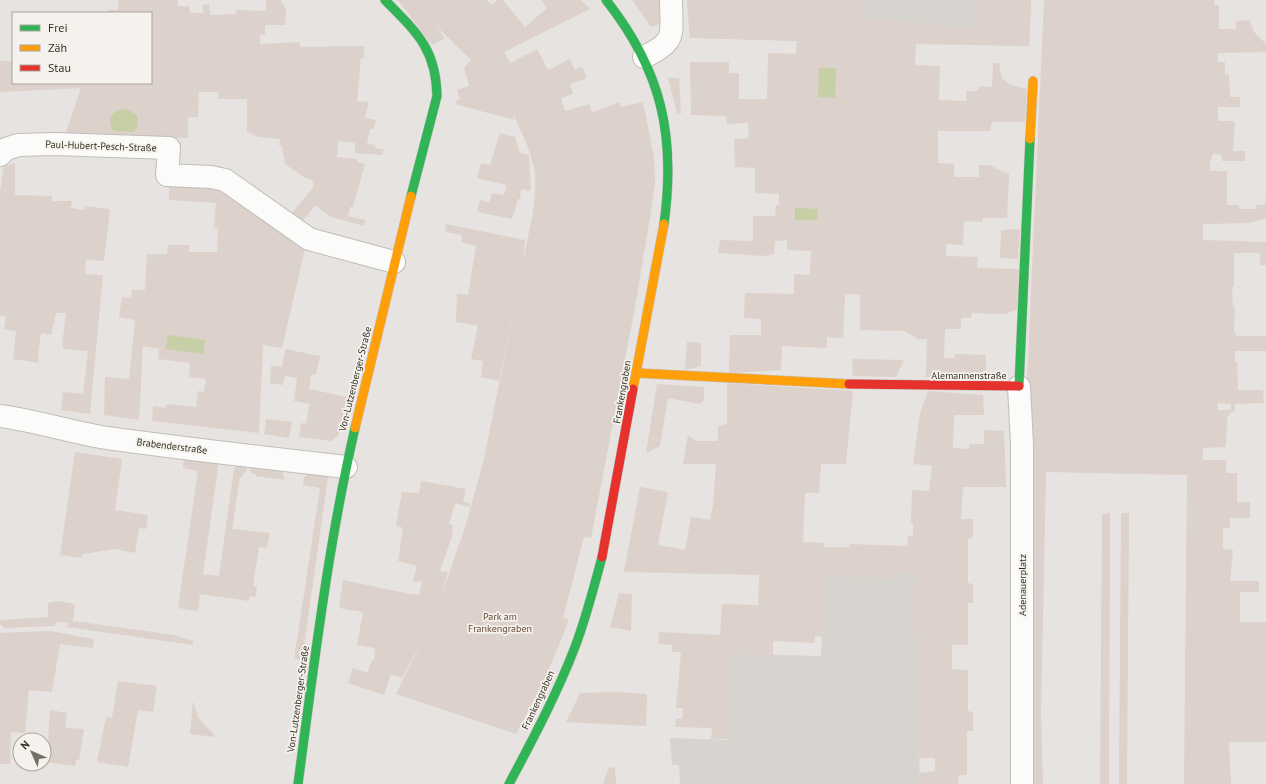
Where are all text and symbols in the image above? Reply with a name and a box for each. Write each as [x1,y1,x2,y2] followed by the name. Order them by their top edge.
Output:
[12,12,152,84] legend
[48,20,68,35] text: Frei
[48,40,67,55] text: Zäh
[48,60,71,75] text: Stau
[45,138,157,154] street label: Paul-Hubert-Pesch-Straße
[335,325,374,434] street label: Von-Lutzenberger-Straße
[610,359,634,425] street label: Frankengraben
[931,369,1007,382] street label: Alemannenstraße
[136,435,208,457] street label: Brabenderstraße
[1016,554,1029,616] street label: Adenauerplatz
[468,610,532,635] park label: Park am Frankengraben
[284,645,312,754] street label: Von-Lutzenberger-Straße
[519,668,557,732] street label: Frankengraben
[12,732,52,772] north arrow
[17,737,32,752] text: N

